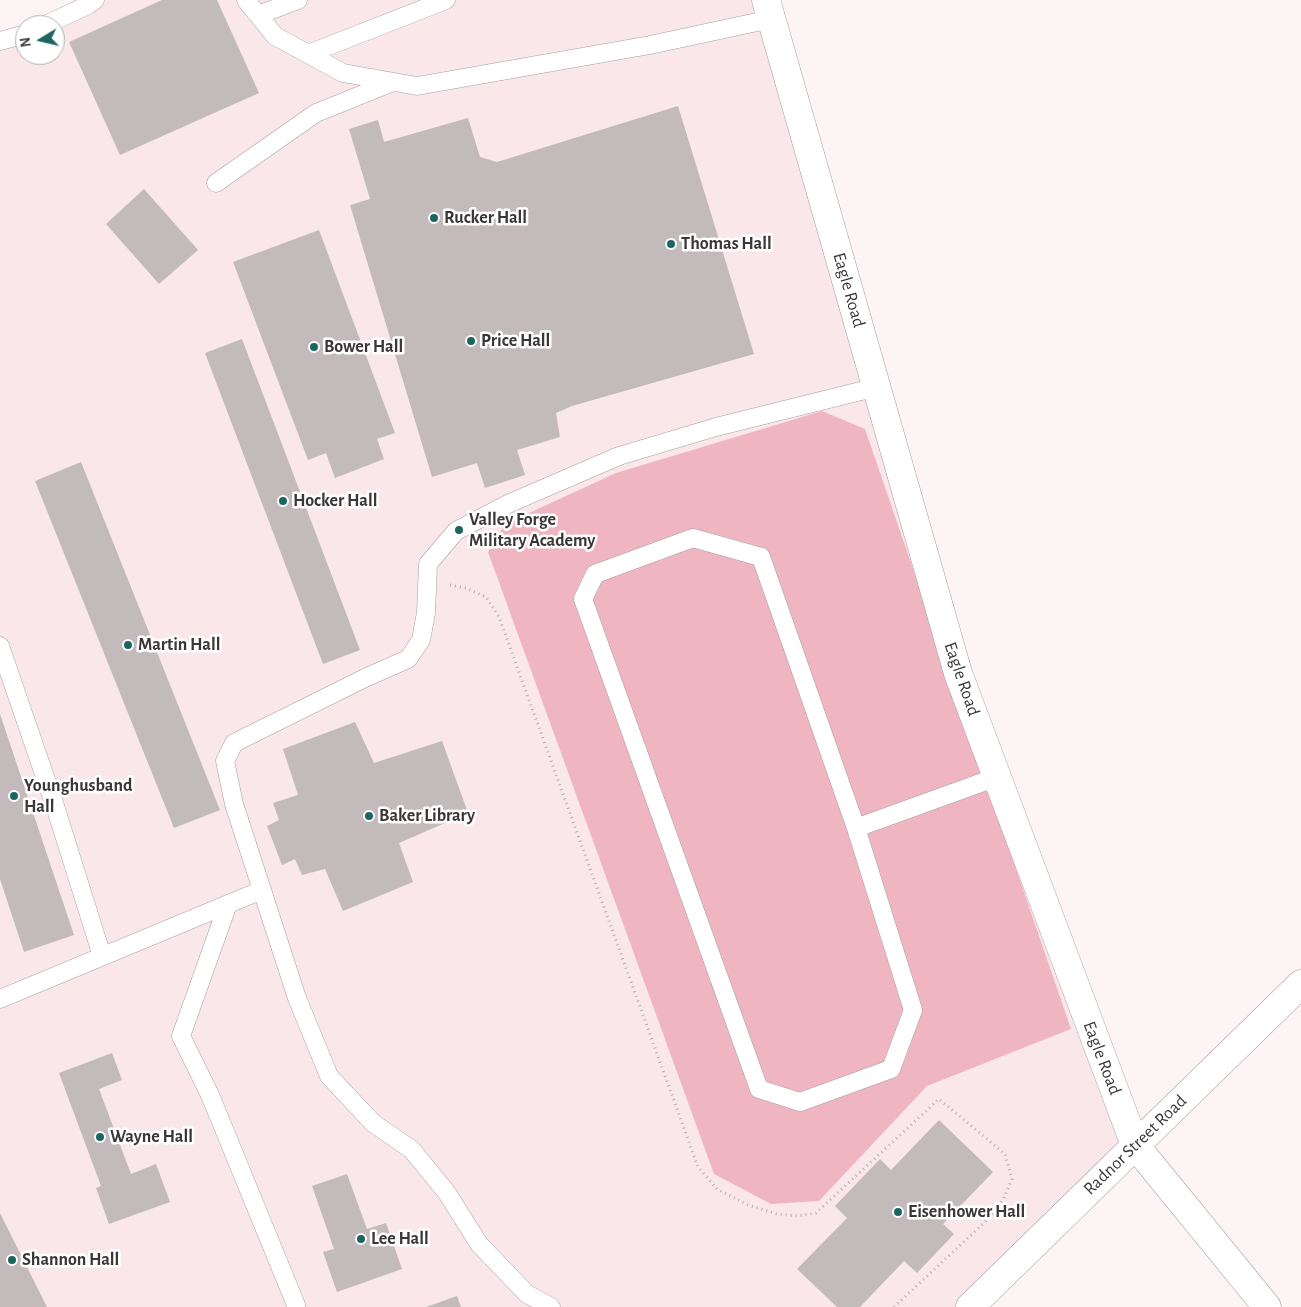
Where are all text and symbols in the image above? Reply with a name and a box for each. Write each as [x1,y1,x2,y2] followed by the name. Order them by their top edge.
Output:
[15,15,65,65] north arrow
[18,36,34,48] text: N
[444,207,527,229] place label: Rucker Hall
[428,212,440,224] marker: Rucker Hall
[681,233,772,255] place label: Thomas Hall
[665,238,677,250] marker: Thomas Hall
[828,250,870,330] street label: Eagle Road
[481,330,550,352] place label: Price Hall
[465,335,477,347] marker: Price Hall
[324,336,403,358] place label: Bower Hall
[308,341,320,353] marker: Bower Hall
[293,490,377,512] place label: Hocker Hall
[277,495,289,507] marker: Hocker Hall
[469,509,595,552] place label: Valley Forge Military Academy
[453,524,465,536] marker: Valley Forge Military Academy
[138,634,220,656] place label: Martin Hall
[122,639,134,651] marker: Martin Hall
[939,639,985,719] street label: Eagle Road
[24,775,132,818] place label: Younghusband Hall
[8,790,20,802] marker: Younghusband Hall
[379,805,475,827] place label: Baker Library
[363,810,375,822] marker: Baker Library
[1078,1018,1126,1098] street label: Eagle Road
[1079,1090,1191,1200] street label: Radnor Street Road
[110,1126,193,1148] place label: Wayne Hall
[94,1131,106,1143] marker: Wayne Hall
[908,1201,1025,1223] place label: Eisenhower Hall
[892,1206,904,1218] marker: Eisenhower Hall
[371,1228,429,1250] place label: Lee Hall
[355,1233,367,1245] marker: Lee Hall
[22,1249,119,1271] place label: Shannon Hall
[6,1254,18,1266] marker: Shannon Hall

